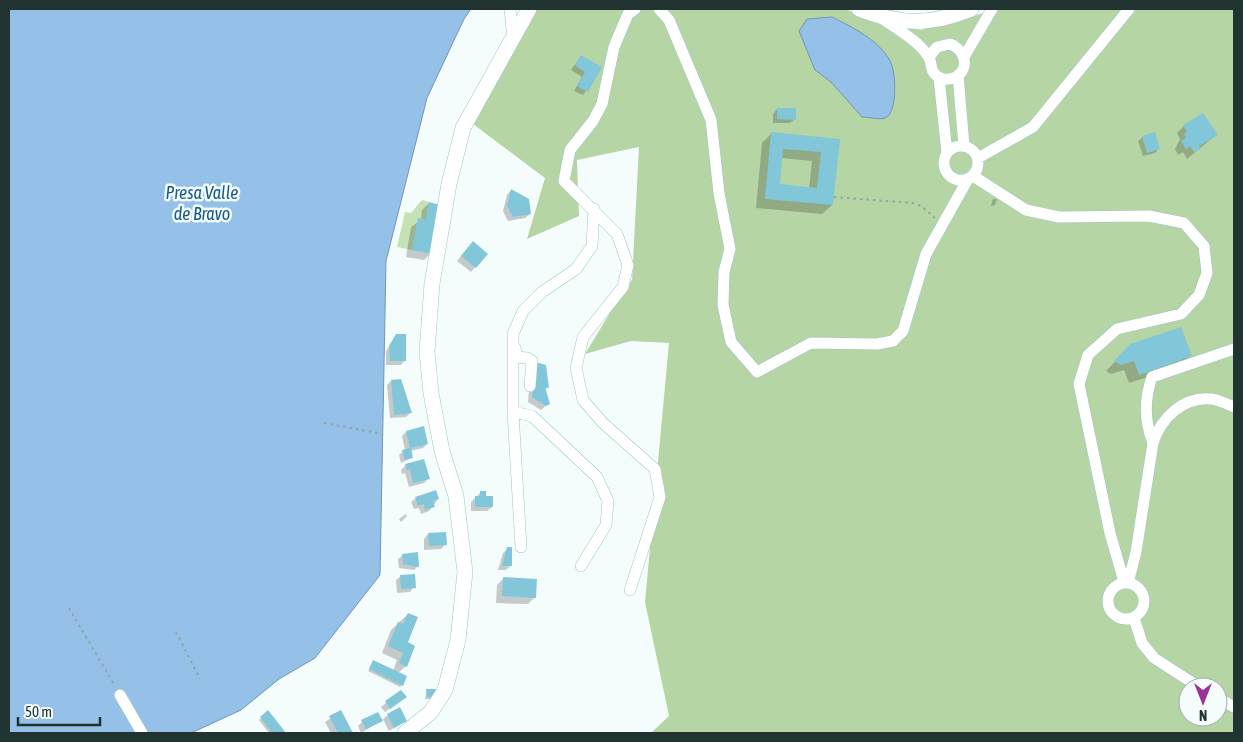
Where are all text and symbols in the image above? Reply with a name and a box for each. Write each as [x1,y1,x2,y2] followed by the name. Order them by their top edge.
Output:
[165,182,239,224] water label: Presa Valle de Bravo
[1178,677,1228,727] north arrow
[18,694,100,726] scale bar
[25,703,52,720] text: 50 m
[1199,707,1207,723] text: N

